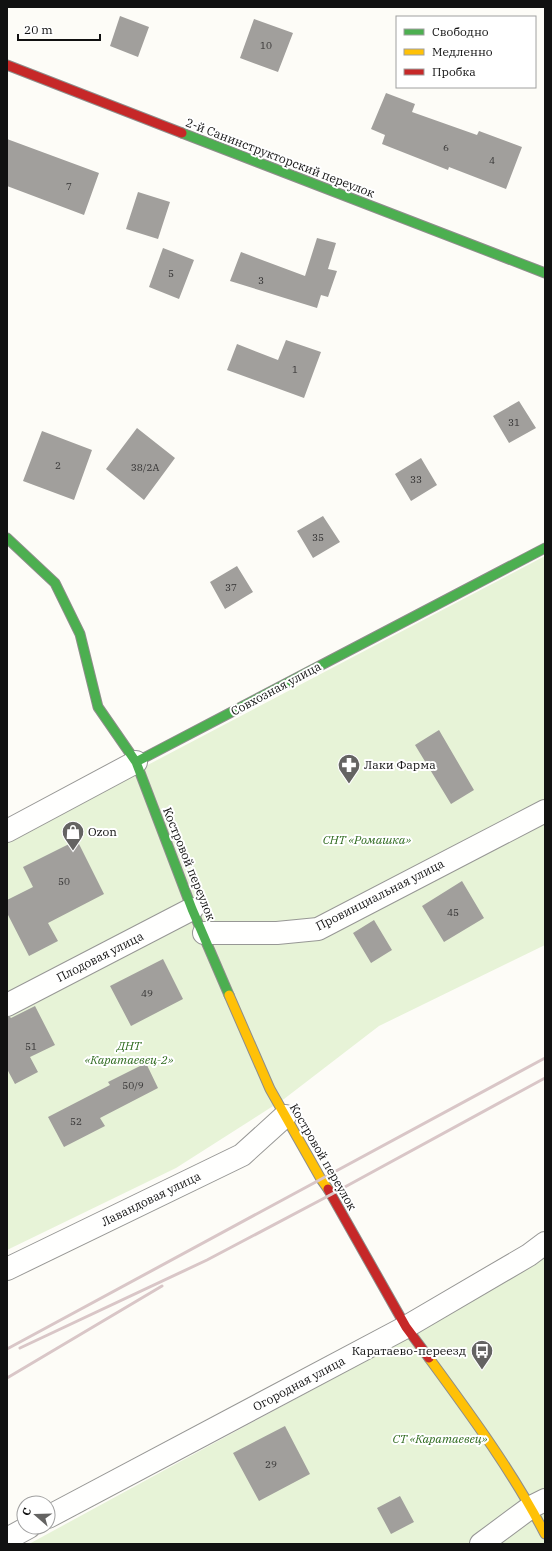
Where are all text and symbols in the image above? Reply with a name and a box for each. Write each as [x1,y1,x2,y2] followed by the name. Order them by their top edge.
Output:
[18,16,100,42] scale bar
[396,16,536,88] legend
[24,22,53,37] text: 20 m
[432,24,489,39] text: Свободно
[260,39,272,52] house number: 10
[432,44,493,59] text: Медленно
[432,64,476,79] text: Пробка
[184,114,377,201] street label: 2-й Санинструкторский переулок
[443,141,449,154] house number: 6
[489,154,495,167] house number: 4
[66,180,72,193] house number: 7
[168,267,174,280] house number: 5
[258,274,264,287] house number: 3
[292,363,298,376] house number: 1
[508,416,520,429] house number: 31
[55,459,61,472] house number: 2
[131,461,159,474] house number: 38/2А
[410,473,422,486] house number: 33
[312,531,324,544] house number: 35
[225,581,237,594] house number: 37
[228,658,324,719] street label: Совхозная улица
[336,752,362,785] pharmacy icon: Лаки Фарма
[364,757,436,772] place label: Лаки Фарма
[160,805,219,923] street label: Костровой переулок
[60,819,86,852] shop icon: Ozon
[88,824,117,839] place label: Ozon
[323,832,411,847] park label: СНТ «Ромашка»
[313,855,447,934] street label: Провинциальная улица
[58,875,70,888] house number: 50
[447,906,459,919] house number: 45
[54,928,146,985] street label: Плодовая улица
[141,987,153,1000] house number: 49
[85,1038,174,1067] park label: ДНТ «Каратаевец-2»
[25,1040,37,1053] house number: 51
[122,1079,144,1092] house number: 50/9
[287,1101,360,1213] street label: Костровой переулок
[70,1115,82,1128] house number: 52
[99,1168,203,1229] street label: Лавандовая улица
[469,1338,495,1371] bus stop icon: Каратаево-переезд
[352,1343,466,1358] place label: Каратаево-переезд
[250,1353,348,1414] street label: Огородная улица
[393,1431,488,1446] park label: СТ «Каратаевец»
[265,1458,277,1471] house number: 29
[16,1495,56,1535] north arrow
[19,1506,34,1517] text: С

